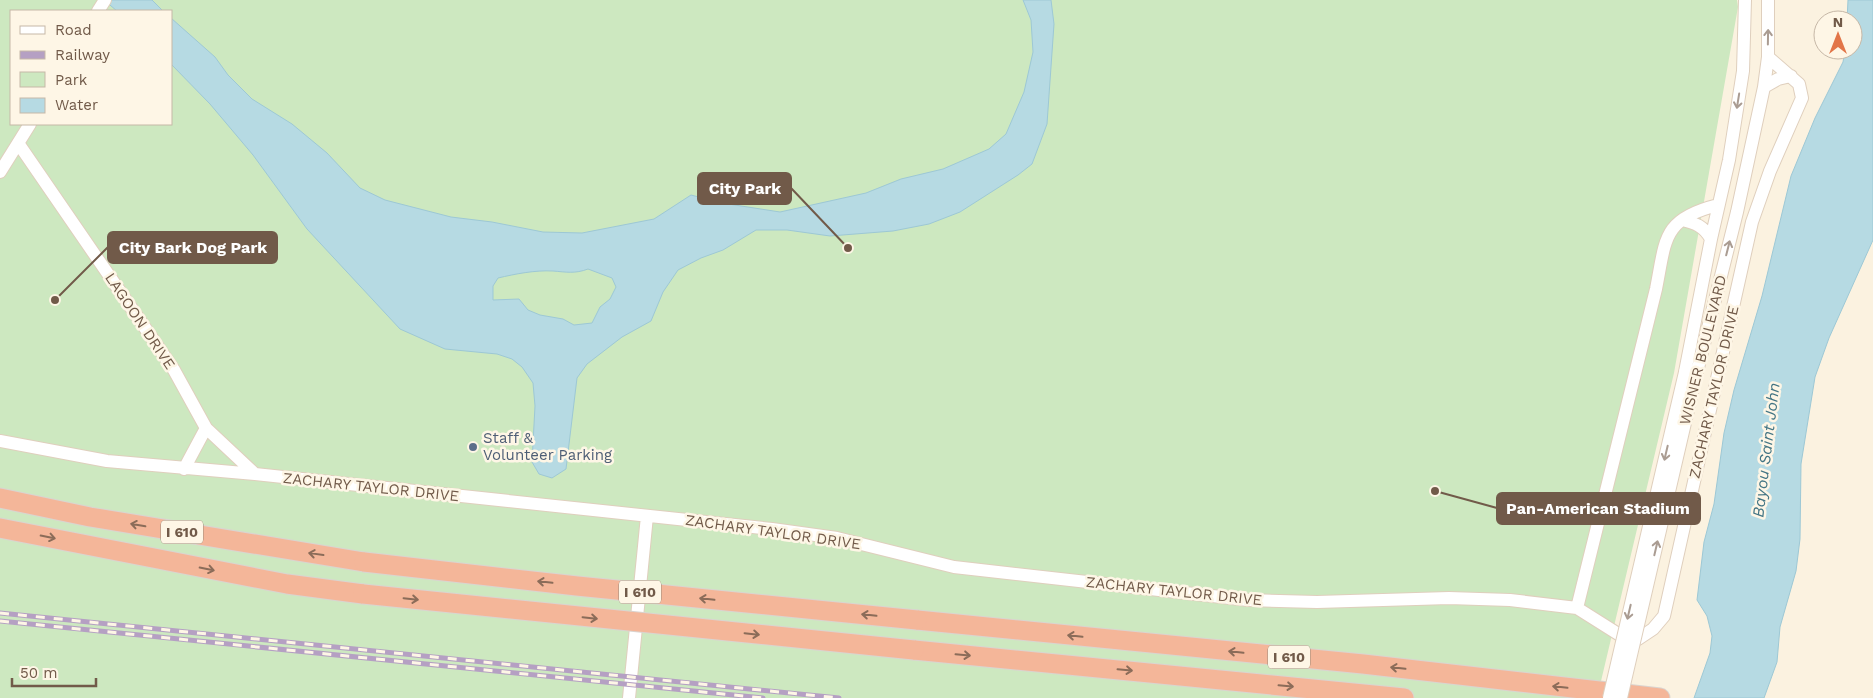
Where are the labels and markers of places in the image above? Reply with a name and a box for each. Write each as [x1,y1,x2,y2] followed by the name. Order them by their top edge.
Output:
[698,173,791,204] callout: City Park
[108,232,277,263] callout: City Bark Dog Park
[483,429,612,464] place label: Staff & Volunteer Parking
[467,441,479,453] marker: Staff & Volunteer Parking
[1497,493,1700,524] callout: Pan-American Stadium

